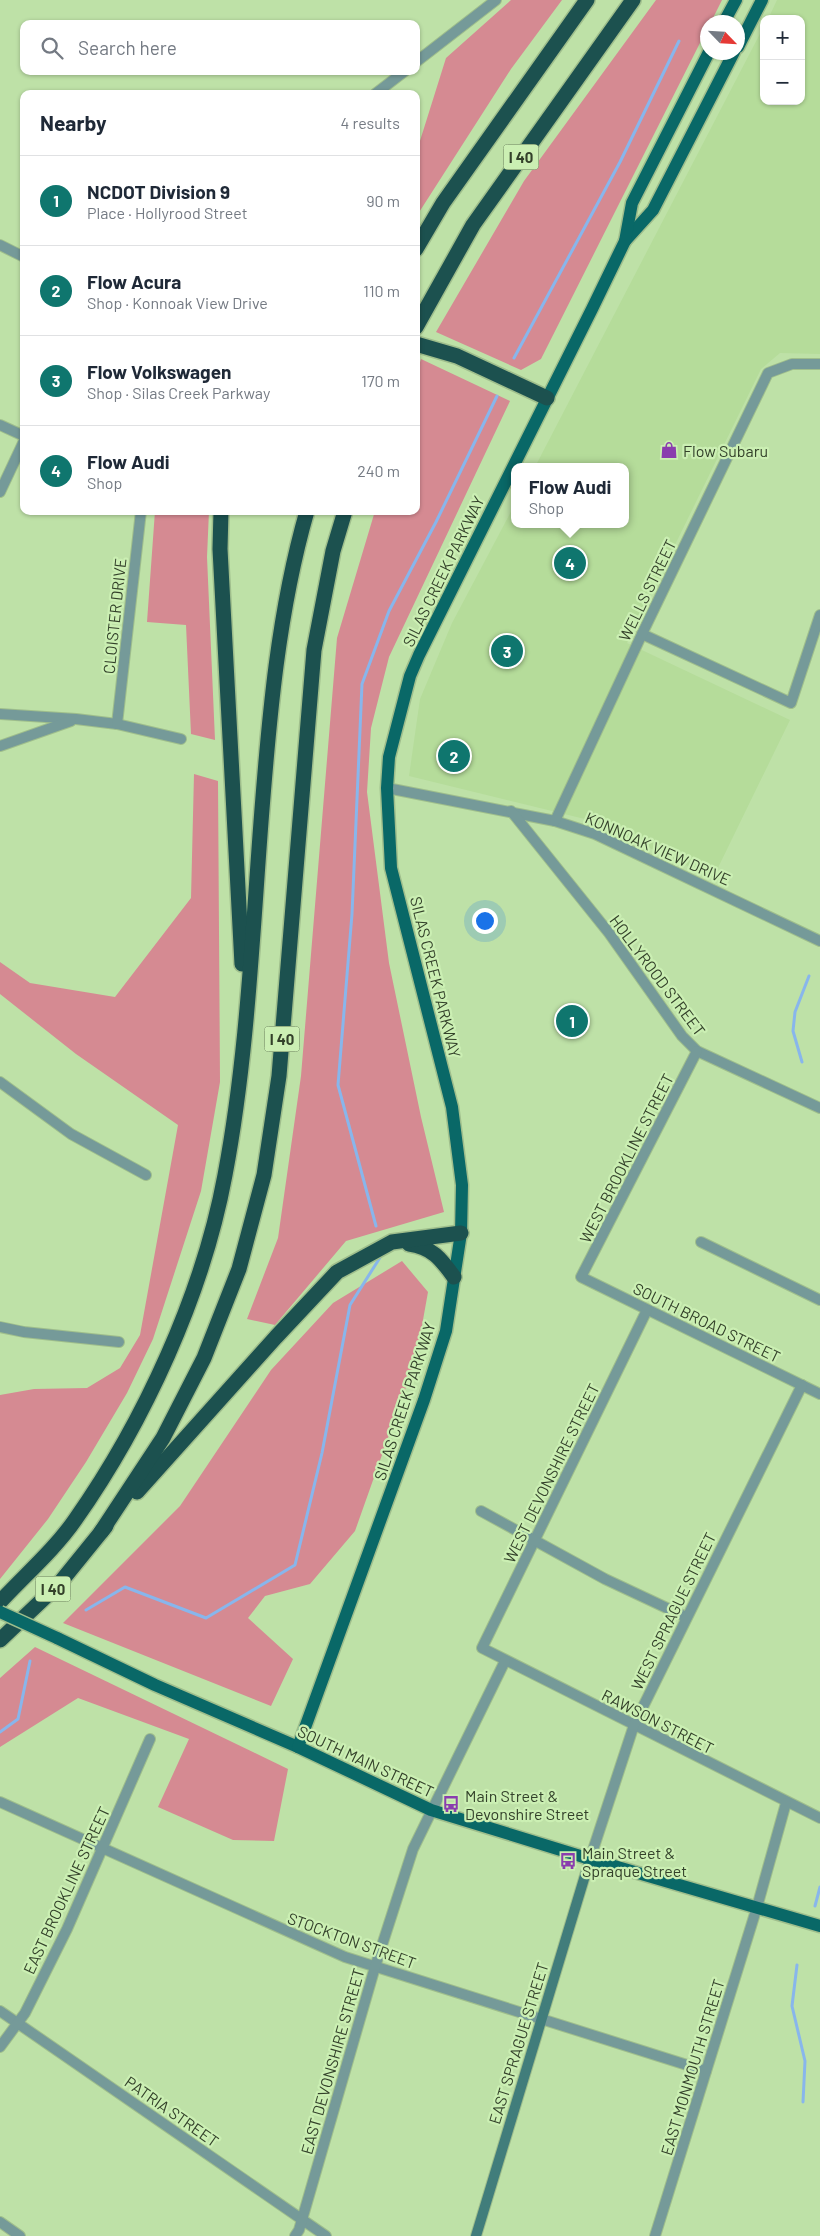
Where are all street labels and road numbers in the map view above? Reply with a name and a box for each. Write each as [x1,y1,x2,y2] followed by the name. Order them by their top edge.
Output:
[504,144,538,170] road number: I 40
[398,493,488,649] street label: SILAS CREEK PARKWAY
[614,536,680,644] street label: WELLS STREET
[98,557,130,675] street label: CLOISTER DRIVE
[582,807,734,889] street label: KONNOAK VIEW DRIVE
[407,894,465,1060] street label: SILAS CREEK PARKWAY
[606,911,710,1039] street label: HOLLYROOD STREET
[264,1026,300,1052] road number: I 40
[575,1070,677,1246] street label: WEST BROOKLINE STREET
[630,1278,784,1366] street label: SOUTH BROAD STREET
[369,1319,439,1483] street label: SILAS CREEK PARKWAY
[499,1380,603,1566] street label: WEST DEVONSHIRE STREET
[627,1529,719,1693] street label: WEST SPRAGUE STREET
[36,1576,70,1602] road number: I 40
[599,1685,717,1757] street label: RAWSON STREET
[295,1721,437,1801] street label: SOUTH MAIN STREET
[19,1803,113,1977] street label: EAST BROOKLINE STREET
[285,1908,419,1972] street label: STOCKTON STREET
[484,1960,552,2126] street label: EAST SPRAGUE STREET
[296,1966,368,2156] street label: EAST DEVONSHIRE STREET
[656,1977,728,2157] street label: EAST MONMOUTH STREET
[121,2072,223,2150] street label: PATRIA STREET

